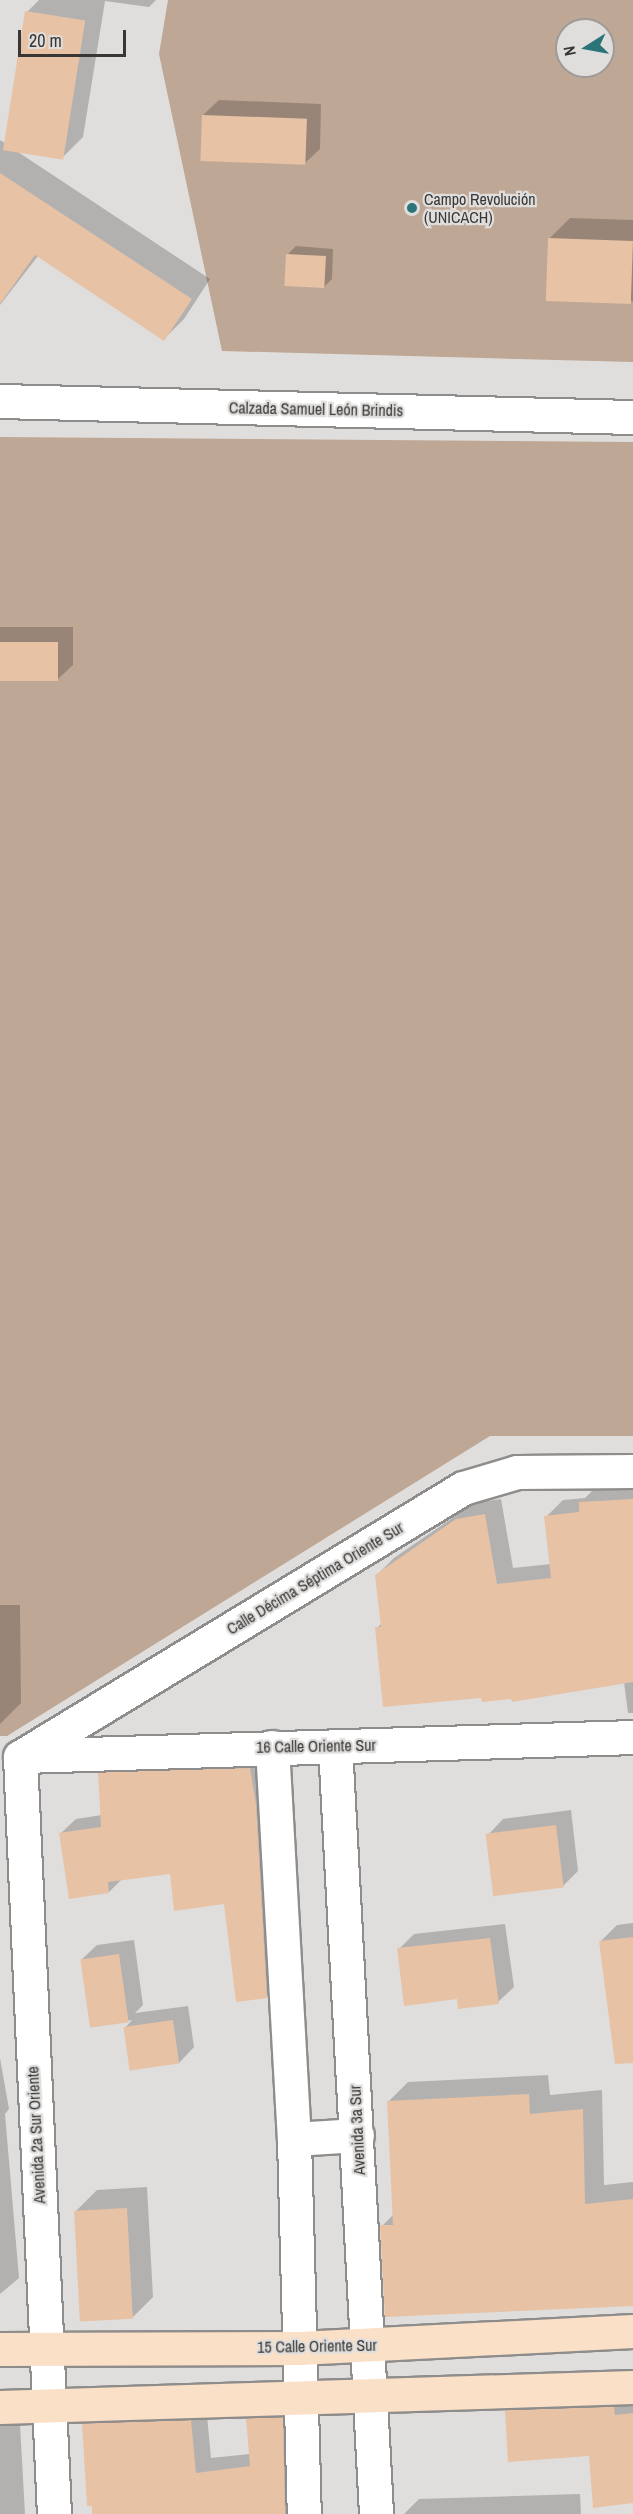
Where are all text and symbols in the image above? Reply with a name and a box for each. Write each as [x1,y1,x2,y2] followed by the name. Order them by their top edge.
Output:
[21,18,129,56] scale bar
[555,18,615,78] north arrow
[29,28,62,53] text: 20 m
[558,44,581,58] text: N
[424,189,536,227] place label: Campo Revolución (UNICACH)
[405,201,419,215] marker: Campo Revolución (UNICACH)
[229,398,403,420] street label: Calzada Samuel León Brindis
[223,1518,407,1638] street label: Calle Décima Séptima Oriente Sur
[256,1735,376,1757] street label: 16 Calle Oriente Sur
[23,2066,49,2204] street label: Avenida 2a Sur Oriente
[345,2084,369,2176] street label: Avenida 3a Sur
[257,2335,377,2357] street label: 15 Calle Oriente Sur

